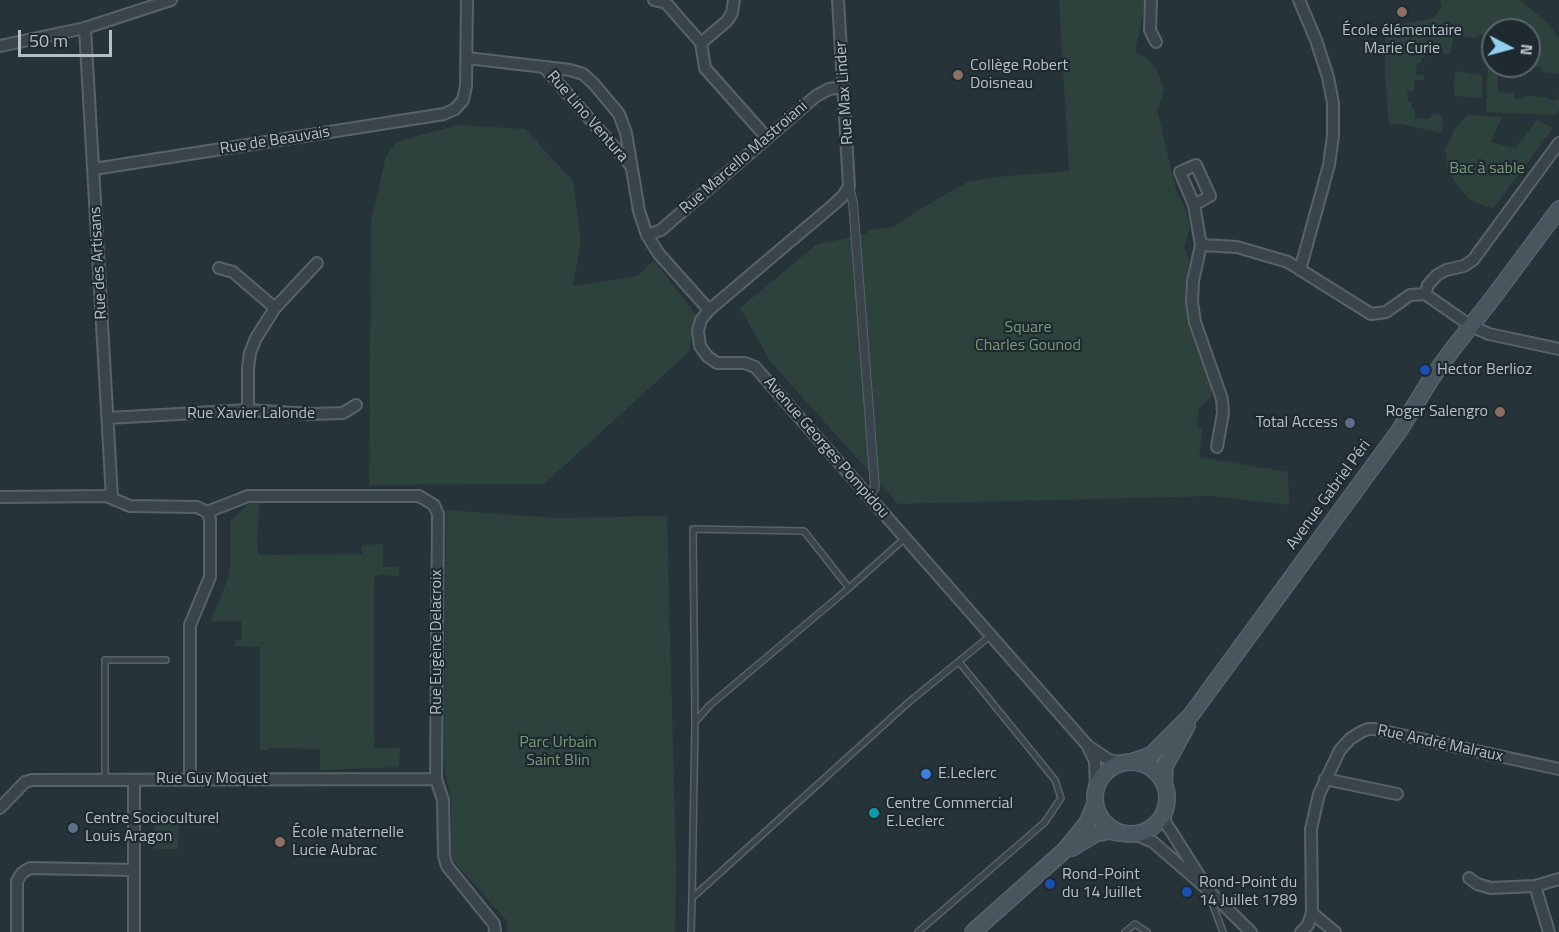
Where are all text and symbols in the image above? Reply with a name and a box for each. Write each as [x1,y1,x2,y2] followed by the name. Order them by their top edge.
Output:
[1395,5,1409,19] marker: École élémentaire Marie Curie
[21,18,116,56] scale bar
[1481,18,1541,78] north arrow
[1342,21,1462,59] place label: École élémentaire Marie Curie
[29,27,68,54] text: 50 m
[832,40,858,146] street label: Rue Max Linder
[1514,43,1539,56] text: N
[970,56,1068,94] place label: Collège Robert Doisneau
[542,67,632,167] street label: Rue Lino Ventura
[951,68,965,82] marker: Collège Robert Doisneau
[676,97,812,219] street label: Rue Marcello Mastroiani
[219,123,331,159] street label: Rue de Beauvais
[1449,159,1525,179] park label: Bac à sable
[86,206,112,320] street label: Rue des Artisans
[975,318,1081,356] park label: Square Charles Gounod
[1437,360,1532,380] place label: Hector Berlioz
[1418,363,1432,377] marker: Hector Berlioz
[759,373,893,523] street label: Avenue Georges Pompidou
[1385,402,1488,422] place label: Roger Salengro
[187,404,315,424] street label: Rue Xavier Lalonde
[1493,405,1507,419] marker: Roger Salengro
[1256,413,1338,433] place label: Total Access
[1343,416,1357,430] marker: Total Access
[1283,436,1375,554] street label: Avenue Gabriel Péri
[427,569,447,715] street label: Rue Eugène Delacroix
[1375,721,1505,767] street label: Rue André Malraux
[519,733,597,771] park label: Parc Urbain Saint Blin
[938,764,997,784] place label: E.Leclerc
[919,767,933,781] marker: E.Leclerc
[156,769,268,789] street label: Rue Guy Moquet
[886,794,1013,832] place label: Centre Commercial E.Leclerc
[867,806,881,820] marker: Centre Commercial E.Leclerc
[85,809,219,847] place label: Centre Socioculturel Louis Aragon
[66,821,80,835] marker: Centre Socioculturel Louis Aragon
[292,823,404,861] place label: École maternelle Lucie Aubrac
[273,835,287,849] marker: École maternelle Lucie Aubrac
[1062,865,1142,903] place label: Rond-Point du 14 Juillet
[1199,873,1297,911] place label: Rond-Point du 14 Juillet 1789
[1043,877,1057,891] marker: Rond-Point du 14 Juillet
[1180,885,1194,899] marker: Rond-Point du 14 Juillet 1789

